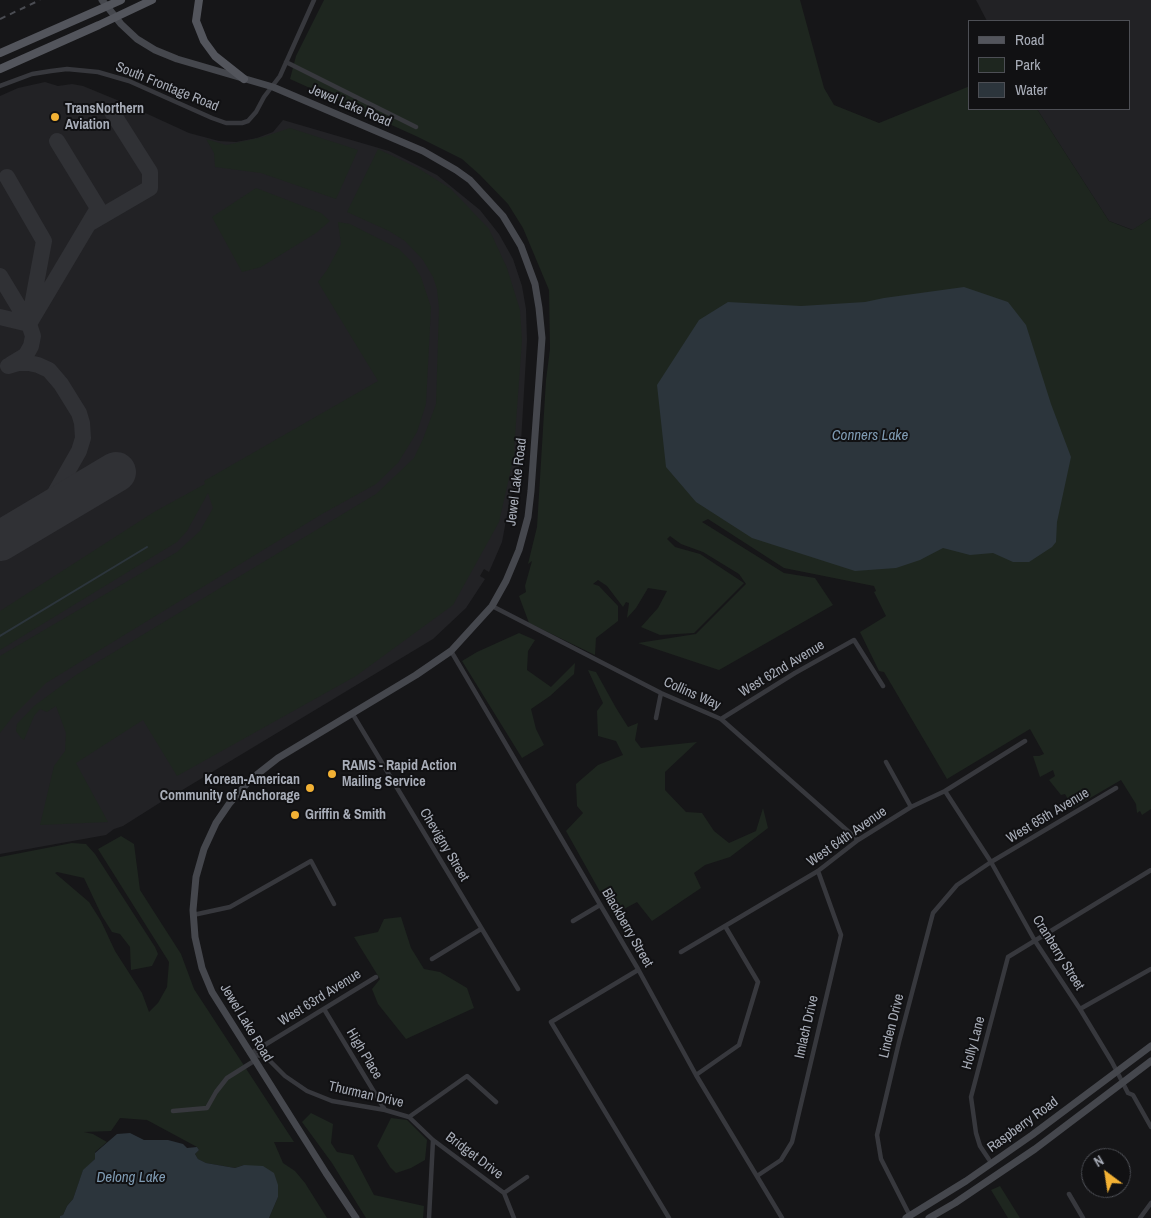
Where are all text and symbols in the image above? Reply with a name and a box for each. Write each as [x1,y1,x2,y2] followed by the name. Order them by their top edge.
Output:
[968,20,1131,110] legend
[1015,29,1044,50] text: Road
[1015,54,1040,75] text: Park
[113,59,221,115] street label: South Frontage Road
[1015,79,1047,100] text: Water
[306,81,394,131] street label: Jewel Lake Road
[65,101,144,134] place label: TransNorthern Aviation
[49,111,61,123] marker: TransNorthern Aviation
[832,427,908,445] water label: Conners Lake
[503,437,531,527] street label: Jewel Lake Road
[736,637,828,701] street label: West 62nd Avenue
[661,674,723,714] street label: Collins Way
[342,758,457,790] place label: RAMS - Rapid Action Mailing Service
[326,768,338,780] marker: RAMS - Rapid Action Mailing Service
[160,772,300,804] place label: Korean-American Community of Anchorage
[304,782,316,794] marker: Korean-American Community of Anchorage
[1004,785,1092,847] street label: West 65th Avenue
[804,803,890,871] street label: West 64th Avenue
[416,805,472,885] street label: Chevigny Street
[305,807,386,823] place label: Griffin & Smith
[289,809,301,821] marker: Griffin & Smith
[598,886,656,970] street label: Blackberry Street
[1028,913,1088,993] street label: Cranberry Street
[276,966,364,1030] street label: West 63rd Avenue
[216,981,276,1065] street label: Jewel Lake Road
[876,992,908,1060] street label: Linden Drive
[792,994,822,1060] street label: Imlach Drive
[959,1015,989,1071] street label: Holly Lane
[342,1026,386,1082] street label: High Place
[327,1078,405,1112] street label: Thurman Drive
[984,1094,1062,1156] street label: Raspberry Road
[442,1129,506,1183] street label: Bridget Drive
[1081,1148,1131,1198] north arrow
[1091,1151,1107,1171] text: N
[96,1169,166,1187] water label: Delong Lake

